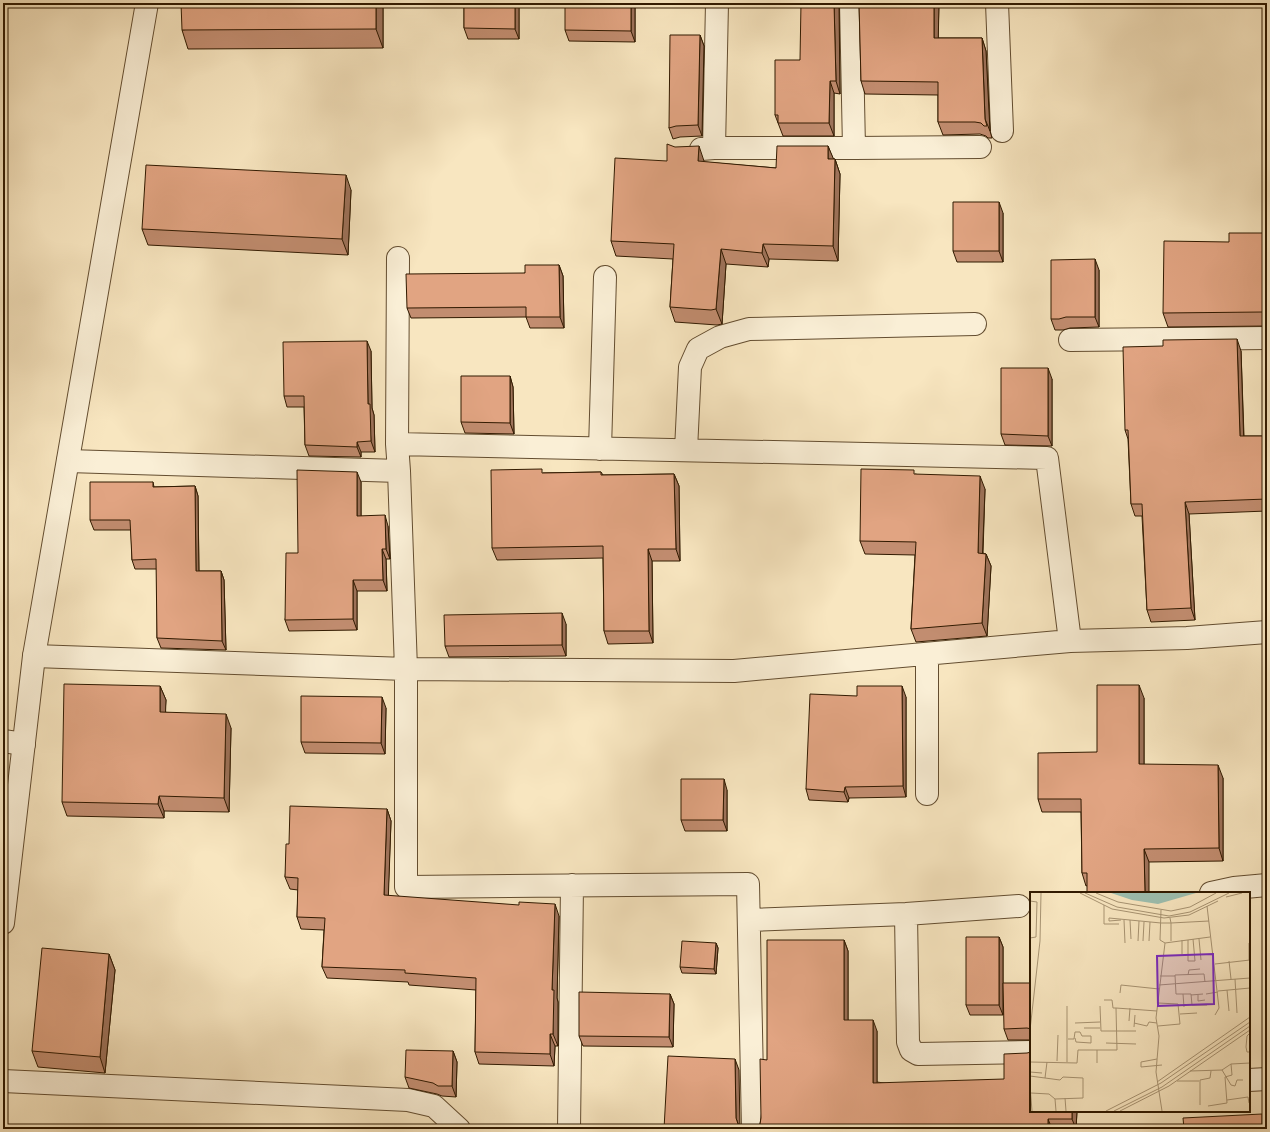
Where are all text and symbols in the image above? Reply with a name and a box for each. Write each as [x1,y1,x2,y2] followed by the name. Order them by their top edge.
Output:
[1030,892,1250,1112] inset map

